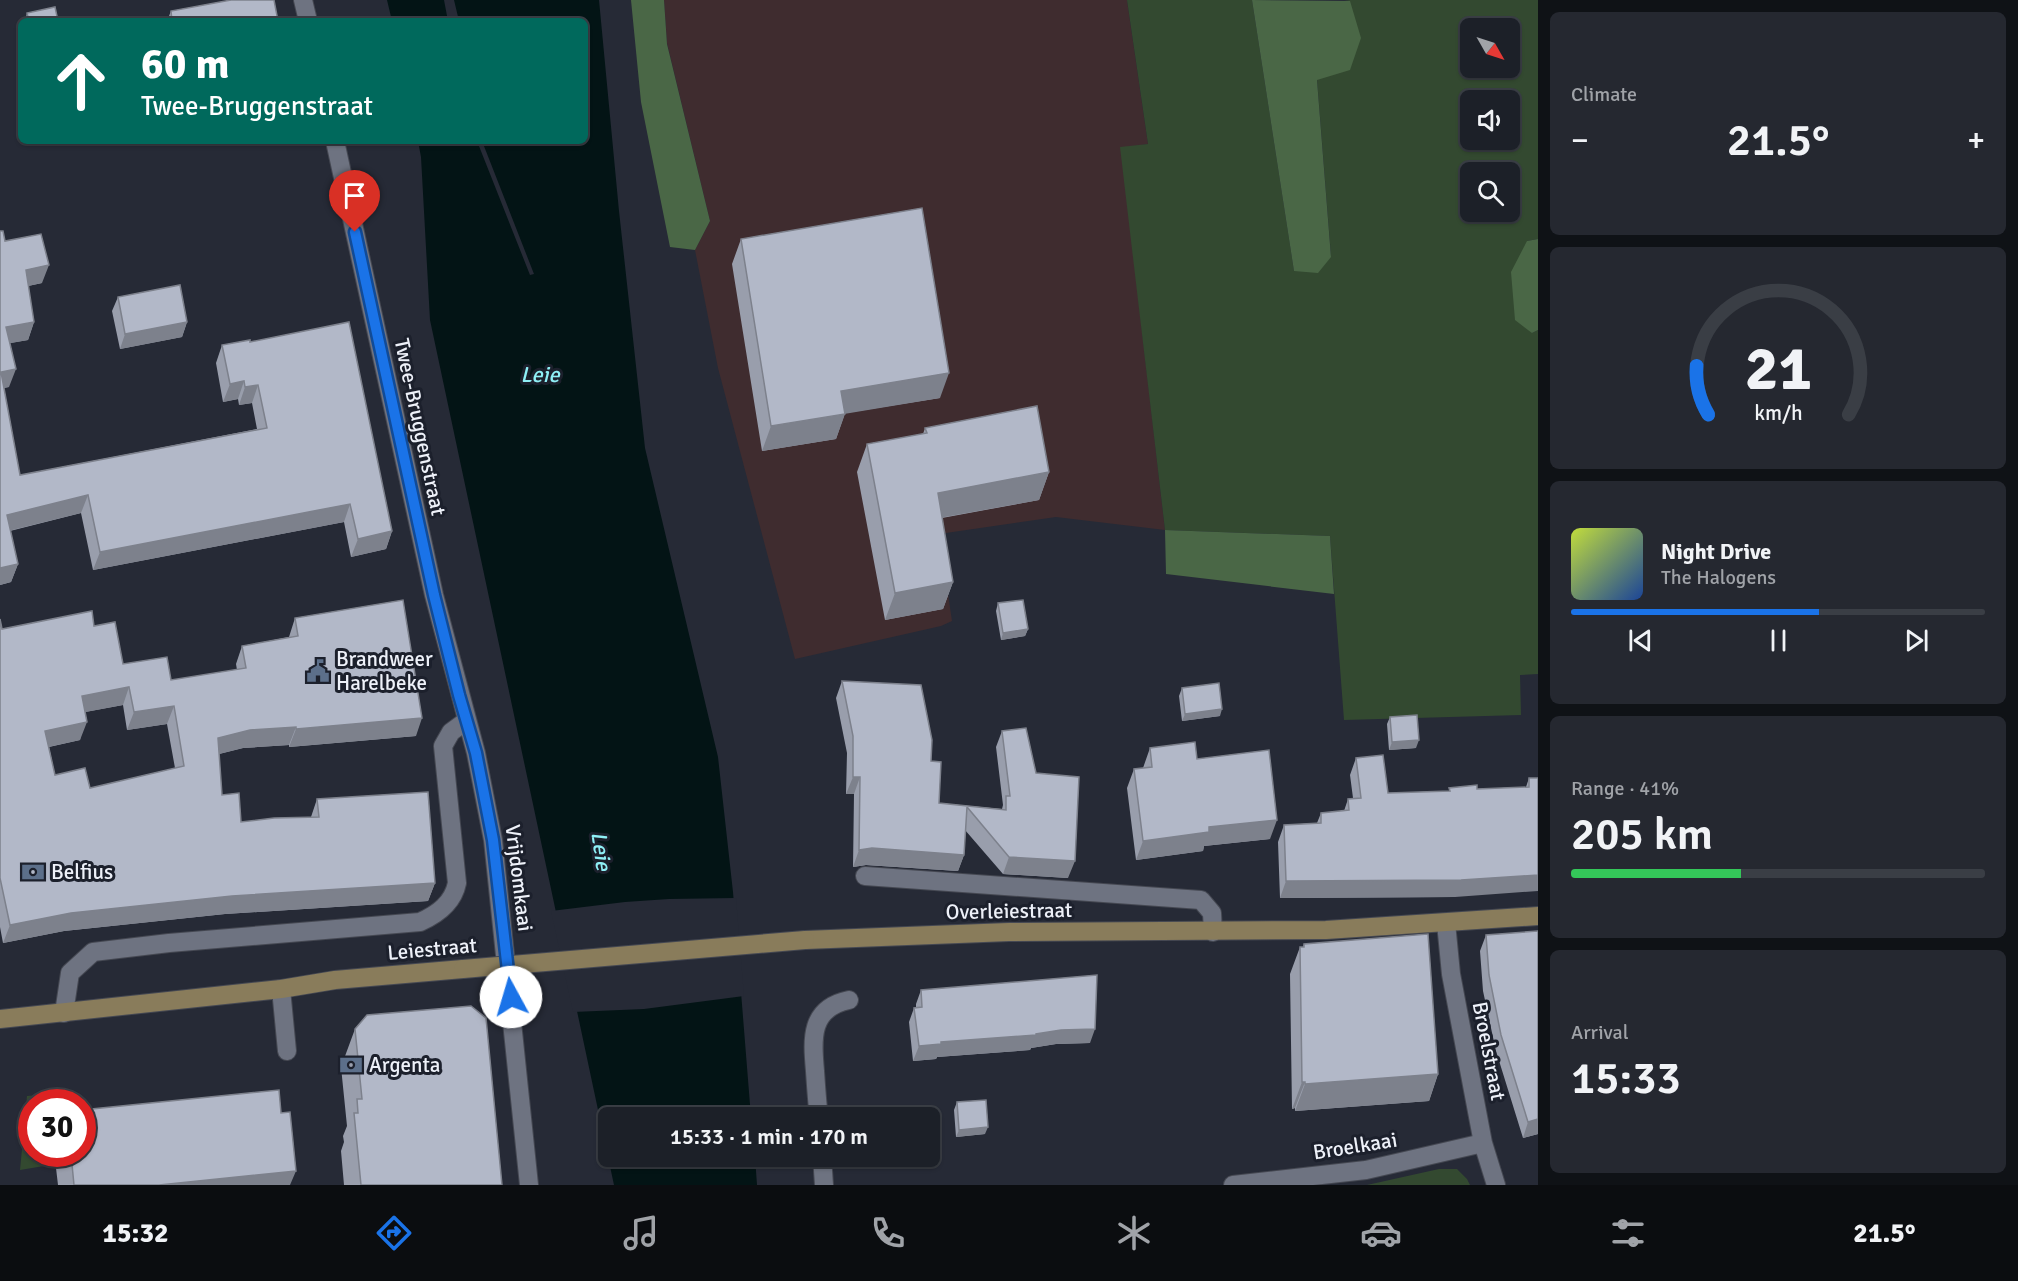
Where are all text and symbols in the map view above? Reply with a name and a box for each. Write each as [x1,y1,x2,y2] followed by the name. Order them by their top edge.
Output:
[1460,18,1520,78] north arrow
[1460,18,1520,222] map controls
[141,39,230,90] text: 60 m
[42,42,120,120] icon: ahead
[1571,82,1637,107] text: Climate
[141,90,373,123] text: Twee-Bruggenstraat
[1460,90,1520,150] button: sound
[1727,113,1829,168] text: 21.5°
[1571,120,1589,161] text: −
[1967,120,1985,161] text: +
[1460,162,1520,222] button: search
[329,170,380,232] pin
[338,179,371,212] icon: arrive
[1744,330,1812,407] text: 21
[389,336,451,518] street label: Twee-Bruggenstraat
[521,361,560,388] water label: Leie
[1754,400,1802,426] text: km/h
[1661,538,1771,565] text: Night Drive
[1661,565,1776,590] text: The Halogens
[1624,624,1657,657] icon: previous
[1762,624,1795,657] icon: pause
[1900,624,1933,657] icon: next
[336,646,433,696] place label: Brandweer Harelbeke
[305,658,331,684] public building icon: Brandweer Harelbeke
[1571,776,1679,801] text: Range · 41%
[1571,807,1713,862] text: 205 km
[500,823,538,933] street label: Vrijdomkaai
[585,830,618,873] water label: Leie
[20,859,46,885] bank icon: Belfius
[51,859,113,885] place label: Belfius
[946,897,1072,925] street label: Overleiestraat
[386,932,478,966] street label: Leiestraat
[479,965,543,1029] position arrow
[1467,1000,1511,1102] street label: Broelstraat
[1571,1020,1629,1045] text: Arrival
[1571,1051,1681,1106] text: 15:33
[338,1052,364,1078] bank icon: Argenta
[369,1052,440,1078] place label: Argenta
[18,1089,96,1167] speed limit sign: 30
[670,1123,868,1150] text: 15:33 · 1 min · 170 m
[1311,1127,1399,1165] street label: Broelkaai
[373,1212,415,1254] icon: directions
[620,1212,662,1254] icon: music
[867,1212,909,1254] icon: phone
[1113,1212,1155,1254] icon: climate
[1360,1212,1402,1254] icon: car
[1607,1212,1649,1254] icon: filters
[102,1217,169,1250] text: 15:32
[1853,1217,1916,1250] text: 21.5°

